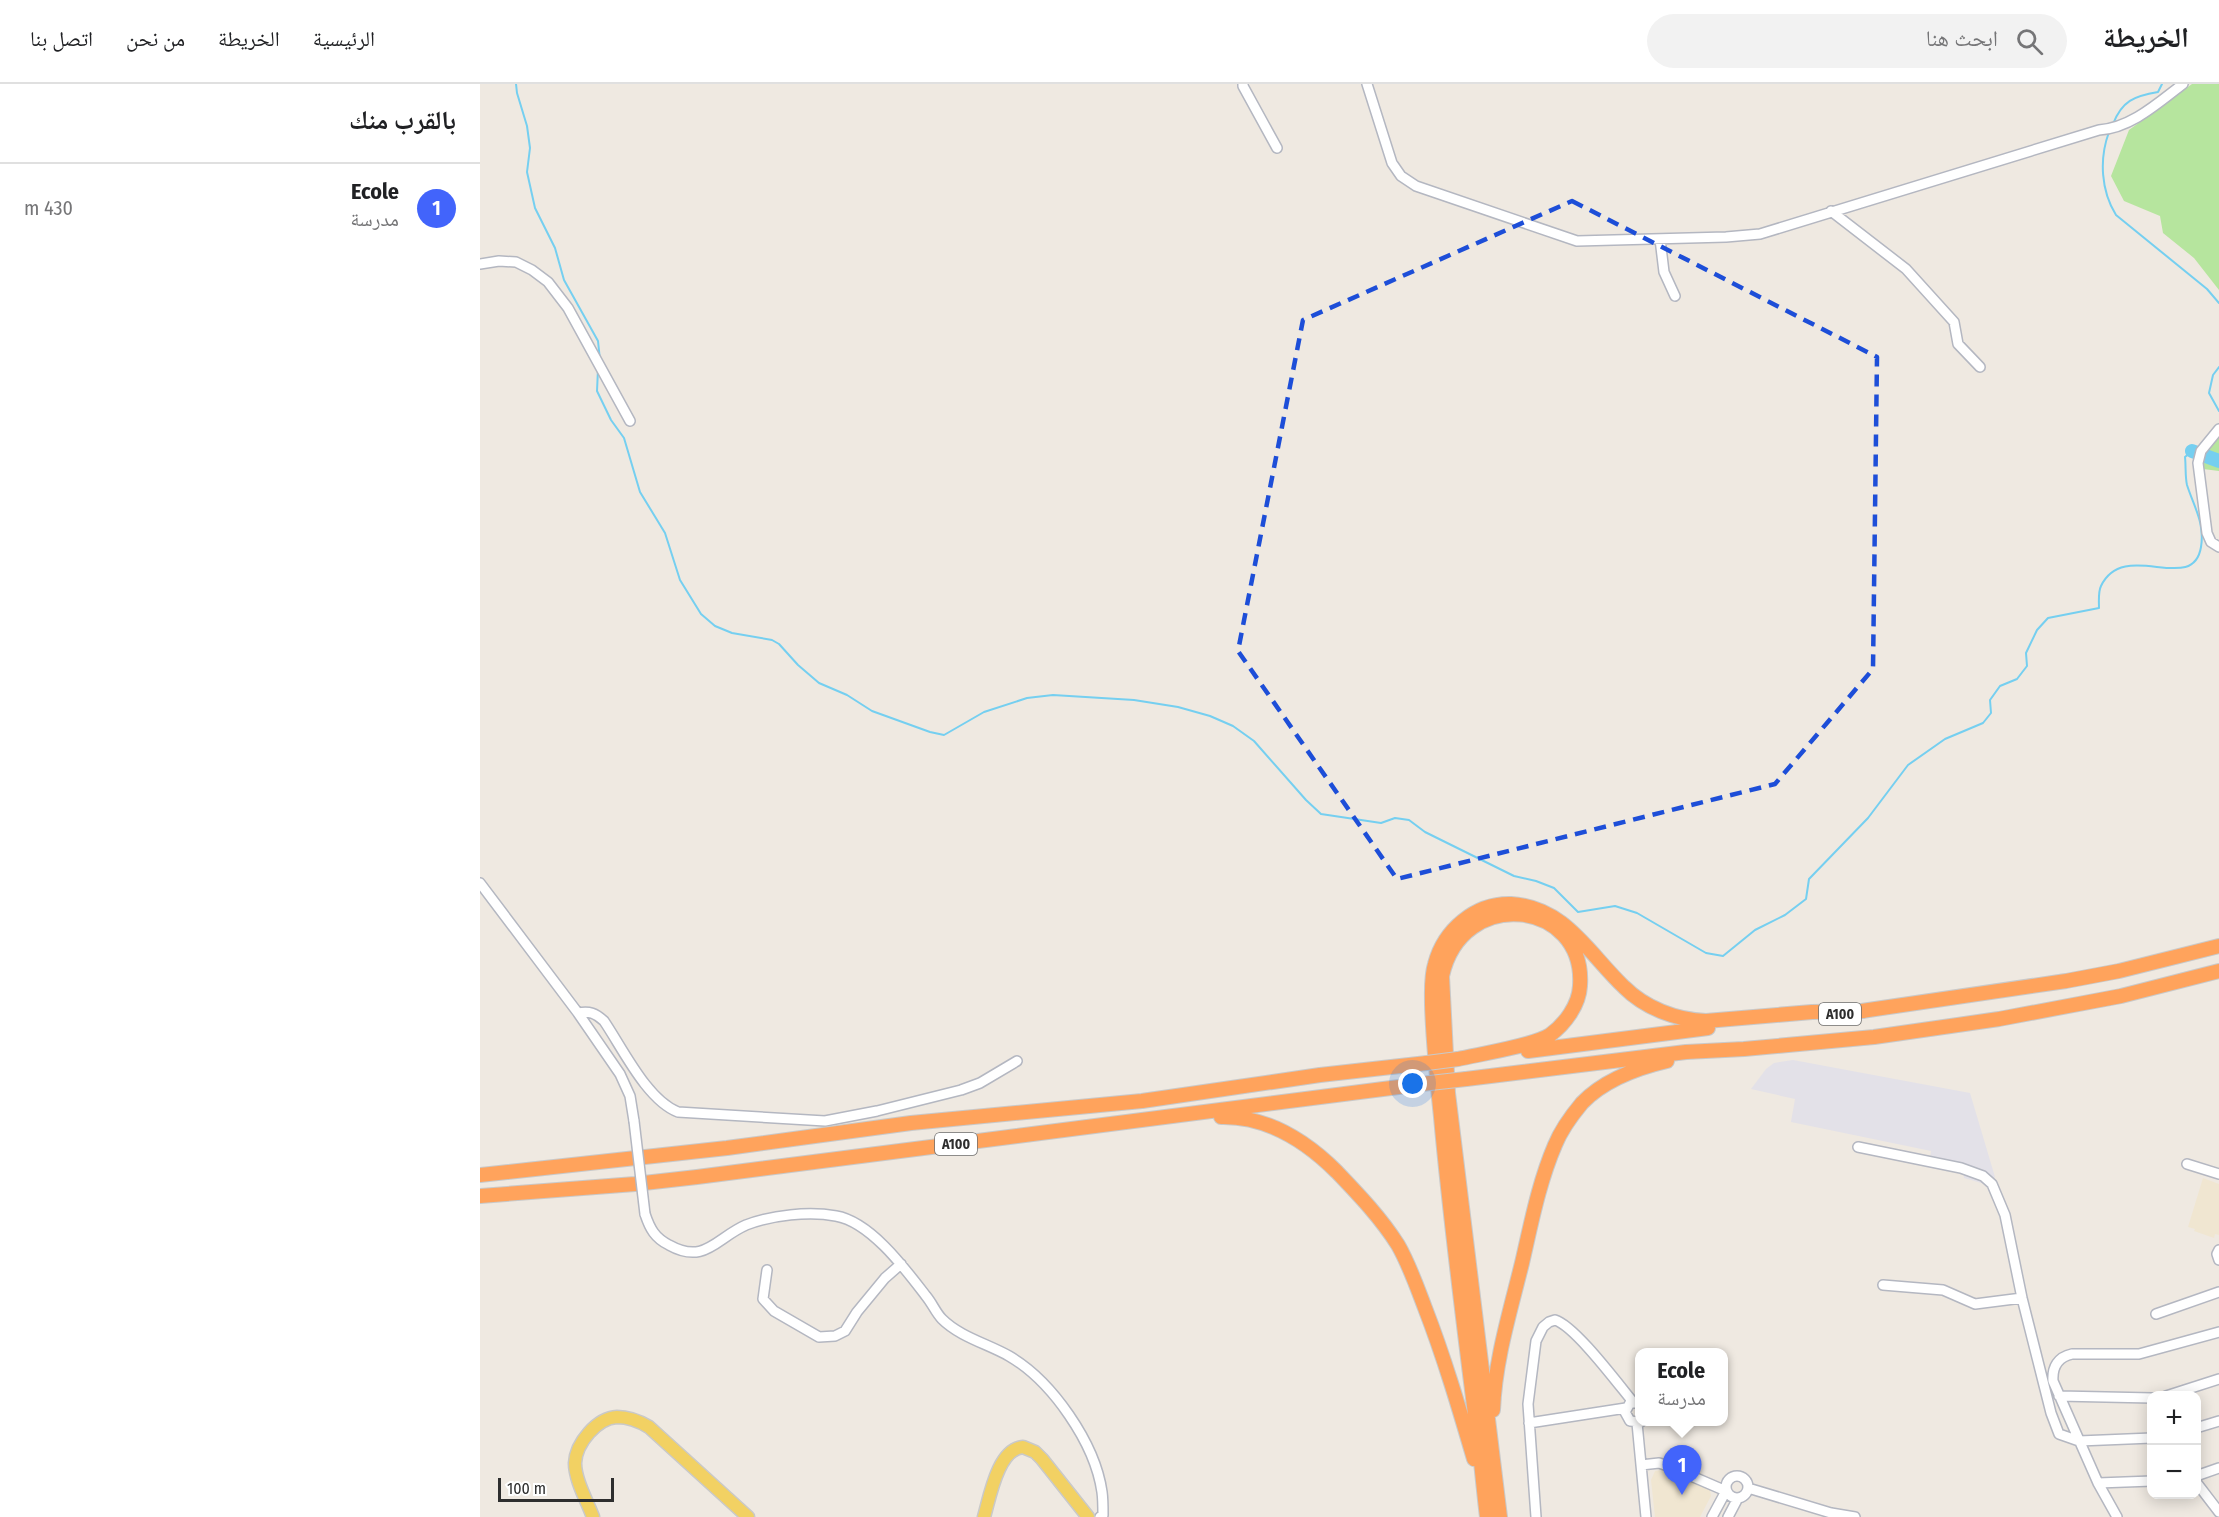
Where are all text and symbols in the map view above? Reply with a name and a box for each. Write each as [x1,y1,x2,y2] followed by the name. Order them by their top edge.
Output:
[1647,14,2067,68] search box
[2103,21,2189,54] text: الخريطة
[1926,25,1998,52] text: ابحث هنا
[2013,25,2046,58] icon: search
[30,26,93,52] text: اتصل بنا
[126,26,185,52] text: من نحن
[218,26,280,52] text: الخريطة
[313,26,375,52] text: الرئيسية
[349,105,456,136] text: بالقرب منك
[351,178,399,205] text: Ecole
[24,196,73,220] text: 430 m
[432,196,441,220] text: 1
[350,207,399,231] text: مدرسة
[1819,1003,1861,1025] road number: A100
[1398,1069,1427,1098] your location
[935,1133,977,1155] road number: A100
[1635,1348,1728,1426] popup
[1657,1357,1705,1384] text: Ecole
[1657,1386,1706,1410] text: مدرسة
[2147,1391,2201,1499] map controls
[2147,1391,2201,1445] button: +
[2147,1445,2201,1499] button: −
[1662,1446,1702,1495] pin: 1
[498,1475,614,1502] scale bar
[507,1479,546,1498] text: 100 m

